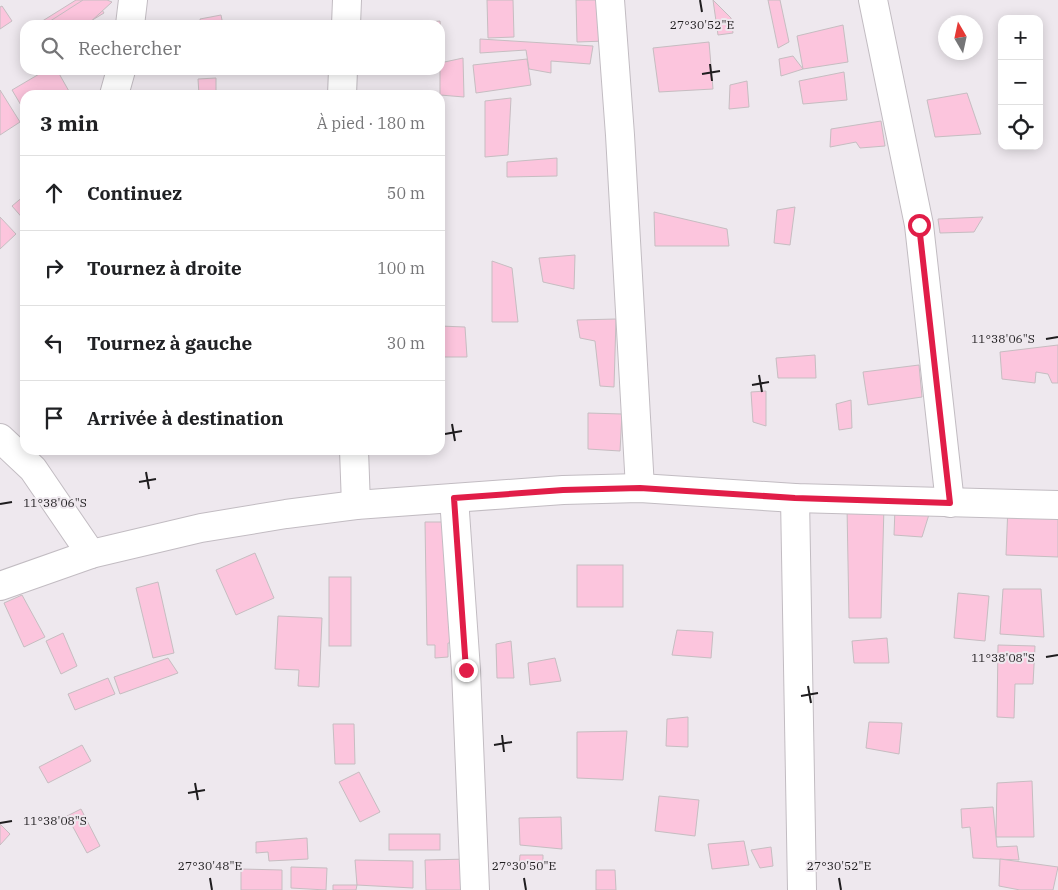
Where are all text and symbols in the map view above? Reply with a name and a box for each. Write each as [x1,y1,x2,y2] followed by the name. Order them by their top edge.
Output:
[938,15,983,60] north arrow
[998,15,1043,150] map controls
[998,15,1043,60] button: +
[670,17,734,32] text: 27°30'52"E
[20,20,445,75] search box
[38,34,66,62] icon: search
[78,36,181,60] text: Rechercher
[998,60,1043,105] button: −
[998,105,1043,150] button: locate
[40,109,99,137] text: 3 min
[317,113,425,133] text: À pied · 180 m
[40,179,68,207] icon: ahead
[87,181,182,205] text: Continuez
[387,183,425,203] text: 50 m
[908,214,931,237] route start
[40,254,68,282] icon: right
[87,256,242,280] text: Tournez à droite
[377,258,425,278] text: 100 m
[40,329,68,357] icon: left
[87,331,252,355] text: Tournez à gauche
[971,331,1035,346] text: 11°38'06"S
[387,333,425,353] text: 30 m
[40,404,68,432] icon: arrive
[87,406,284,430] text: Arrivée à destination
[23,495,87,510] text: 11°38'06"S
[971,650,1035,665] text: 11°38'08"S
[455,659,478,682] route end
[23,813,87,828] text: 11°38'08"S
[178,858,242,873] text: 27°30'48"E
[492,858,556,873] text: 27°30'50"E
[807,858,871,873] text: 27°30'52"E

